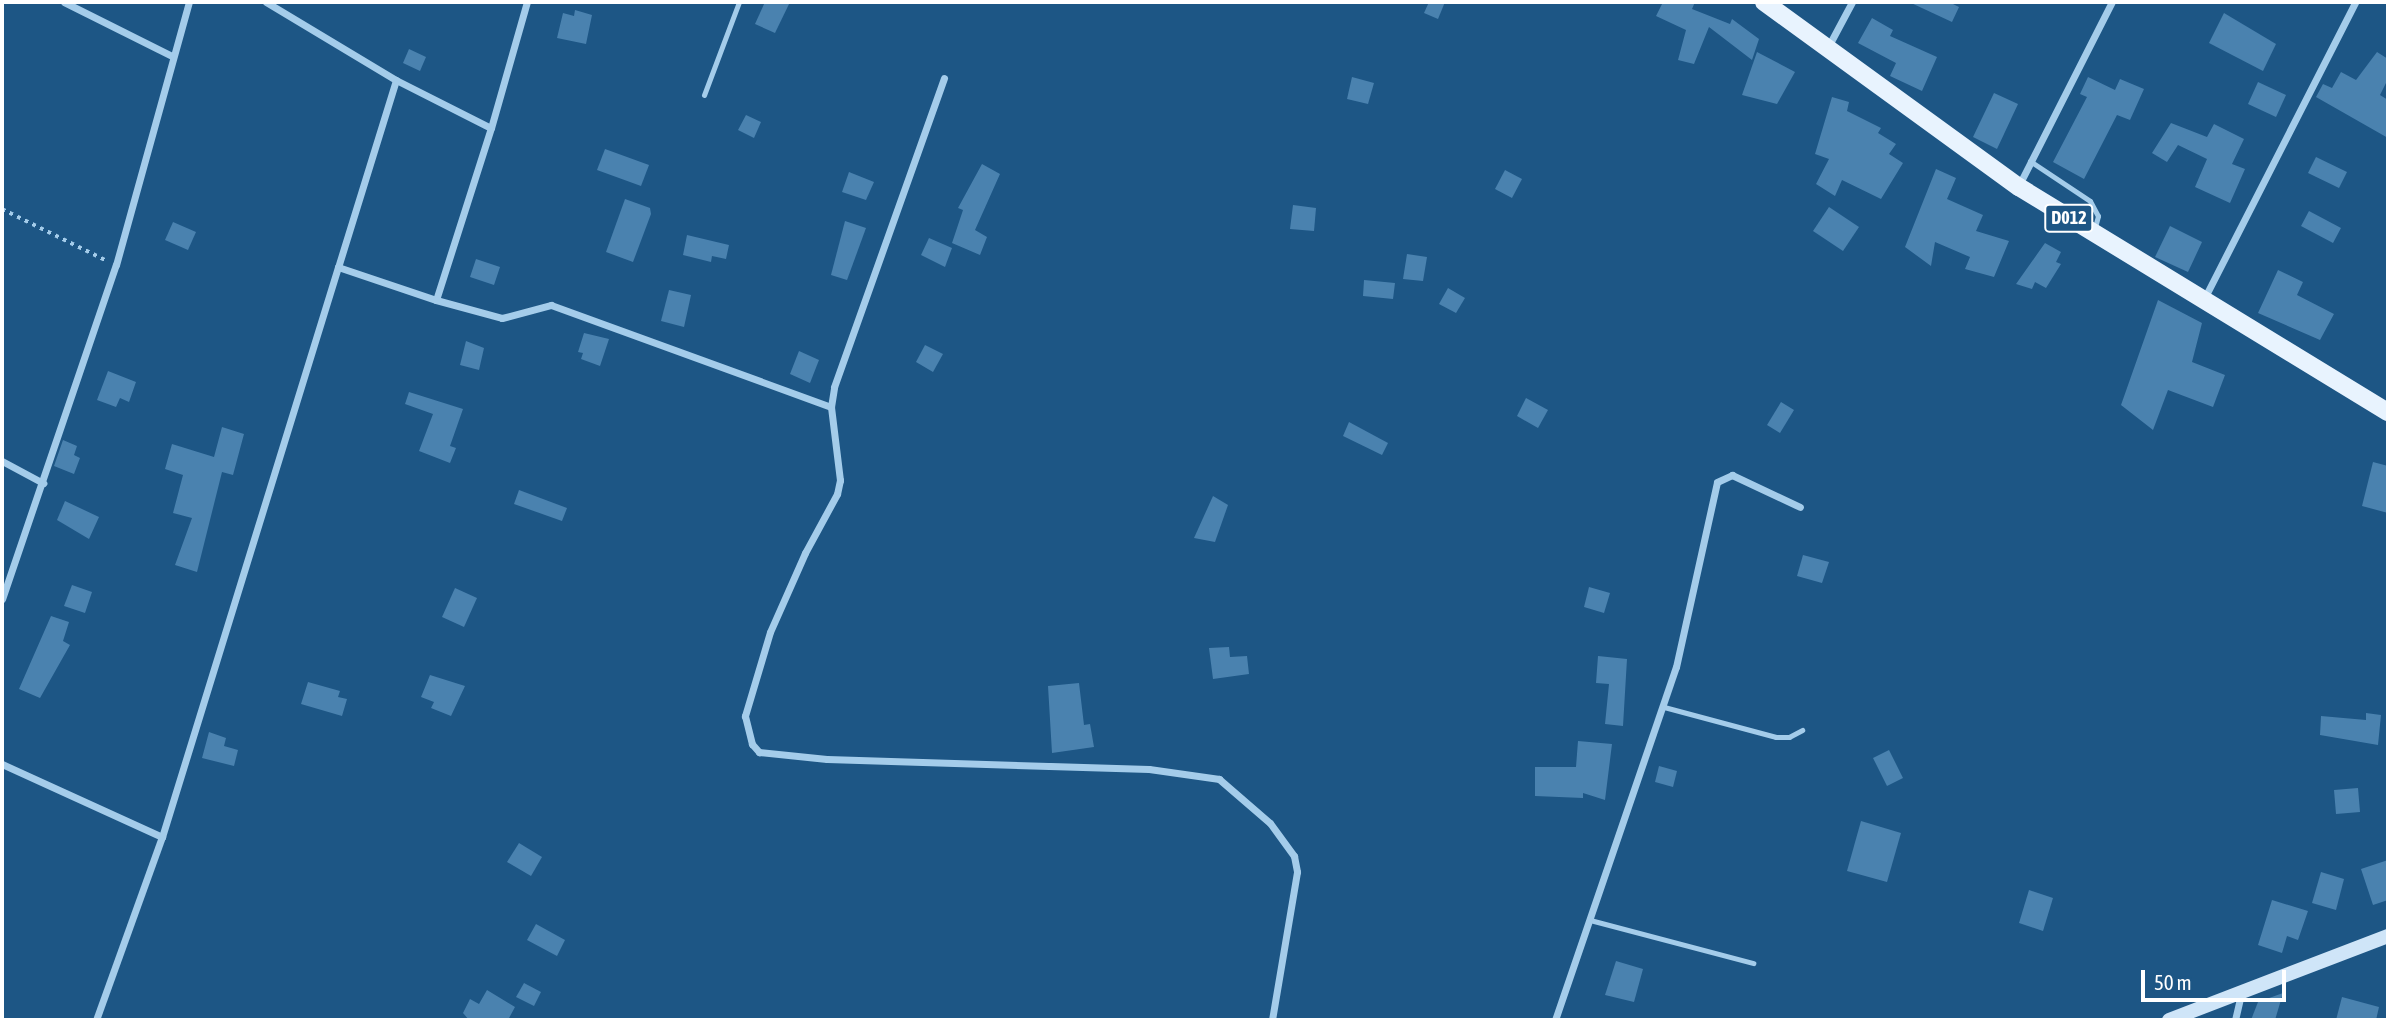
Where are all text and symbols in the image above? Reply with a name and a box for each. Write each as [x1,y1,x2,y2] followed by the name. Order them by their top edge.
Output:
[2043,204,2095,232] road number: D012
[2145,956,2290,1000] scale bar
[2154,970,2192,994] text: 50 m

